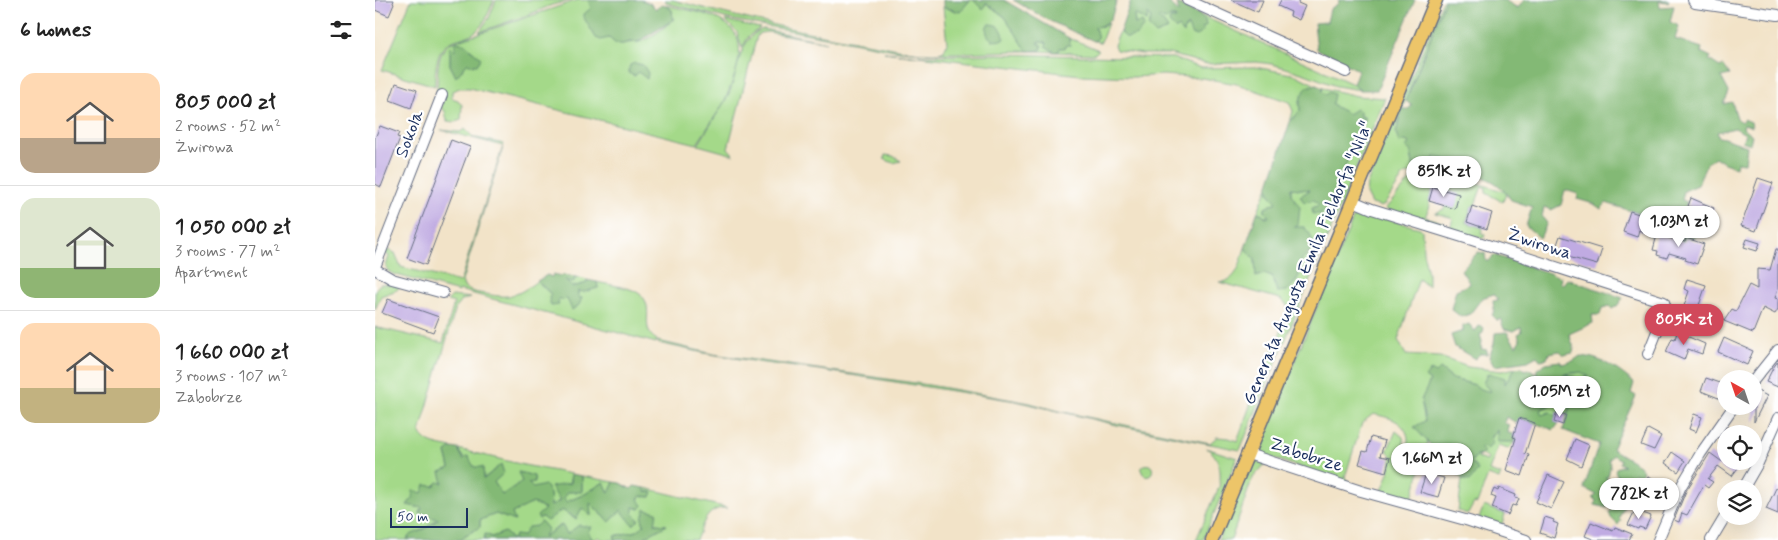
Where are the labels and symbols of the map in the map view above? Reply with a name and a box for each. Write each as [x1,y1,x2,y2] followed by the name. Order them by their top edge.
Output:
[390,107,430,161] street label: Sokola
[1237,118,1379,408] street label: Generała Augusta Emila Fieldorfa "Nila"
[1398,156,1490,198] pin: 851K zł
[1627,206,1731,248] pin: 1.03M zł
[1504,222,1574,266] street label: Żwirowa
[1638,304,1730,346] pin: 805K zł
[1717,370,1763,415] north arrow
[1508,376,1612,418] pin: 1.05M zł
[1266,432,1346,478] street label: Zabobrze
[1380,442,1484,485] pin: 1.66M zł
[1593,478,1685,520] pin: 782K zł
[390,505,467,528] scale bar

